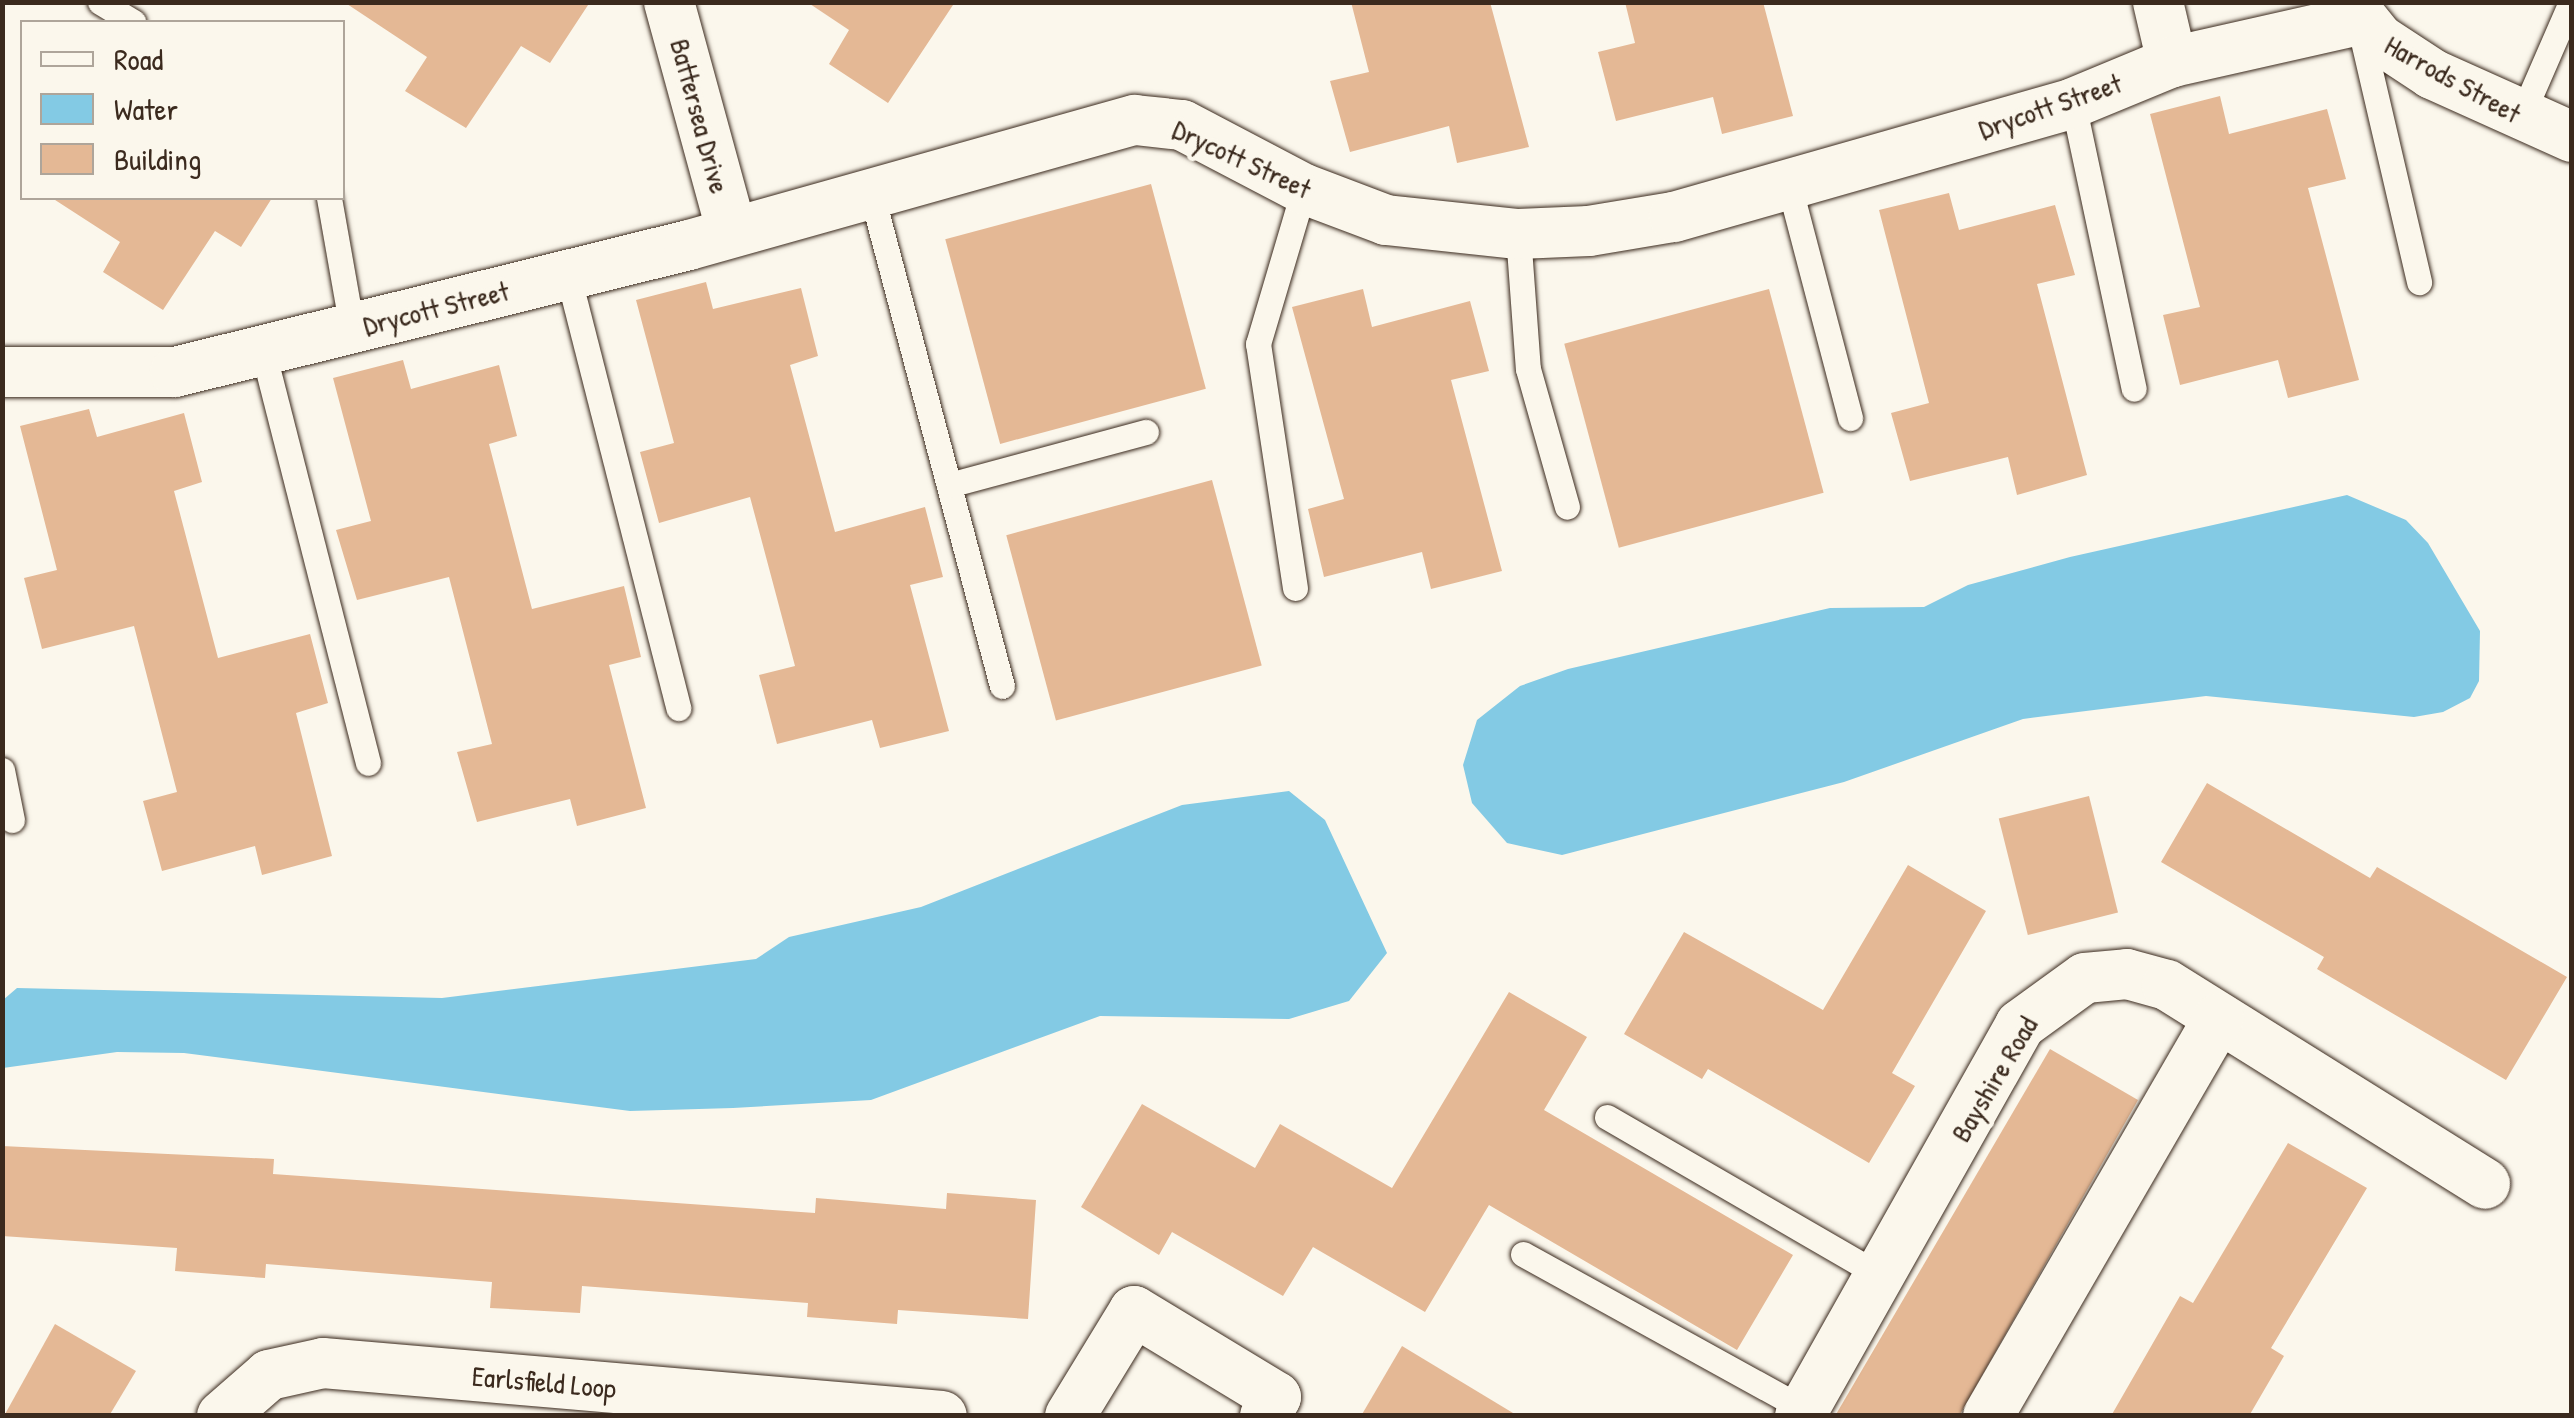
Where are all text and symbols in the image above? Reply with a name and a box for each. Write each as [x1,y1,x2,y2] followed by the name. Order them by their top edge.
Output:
[20,20,345,200] legend
[2379,28,2527,130] street label: Harrods Street
[663,35,737,197] street label: Battersea Drive
[114,39,163,79] text: Road
[1974,66,2126,146] street label: Drycott Street
[114,89,178,129] text: Water
[1167,112,1317,206] street label: Drycott Street
[114,139,201,179] text: Building
[360,274,512,342] street label: Drycott Street
[1944,1010,2044,1148] street label: Bayshire Road
[471,1359,617,1405] street label: Earlsfield Loop

